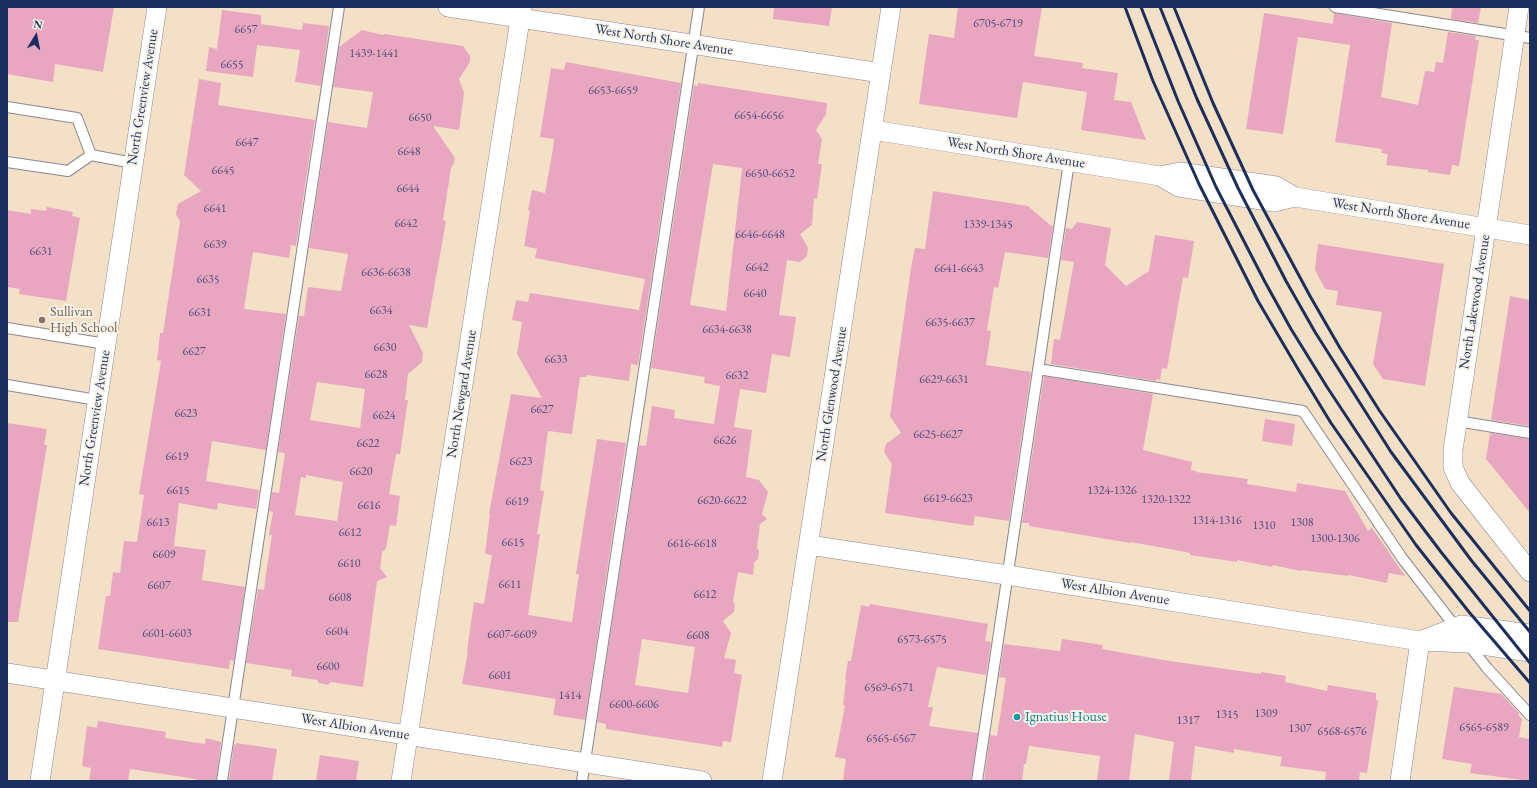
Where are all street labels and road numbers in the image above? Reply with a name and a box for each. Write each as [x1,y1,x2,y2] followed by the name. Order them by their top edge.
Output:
[594,21,734,59] street label: West North Shore Avenue
[124,28,162,166] street label: North Greenview Avenue
[946,134,1086,172] street label: West North Shore Avenue
[1331,195,1471,233] street label: West North Shore Avenue
[1456,233,1494,371] street label: North Lakewood Avenue
[813,325,851,463] street label: North Glenwood Avenue
[444,329,480,459] street label: North Newgard Avenue
[76,349,114,487] street label: North Greenview Avenue
[1060,575,1170,609] street label: West Albion Avenue
[300,710,410,744] street label: West Albion Avenue

